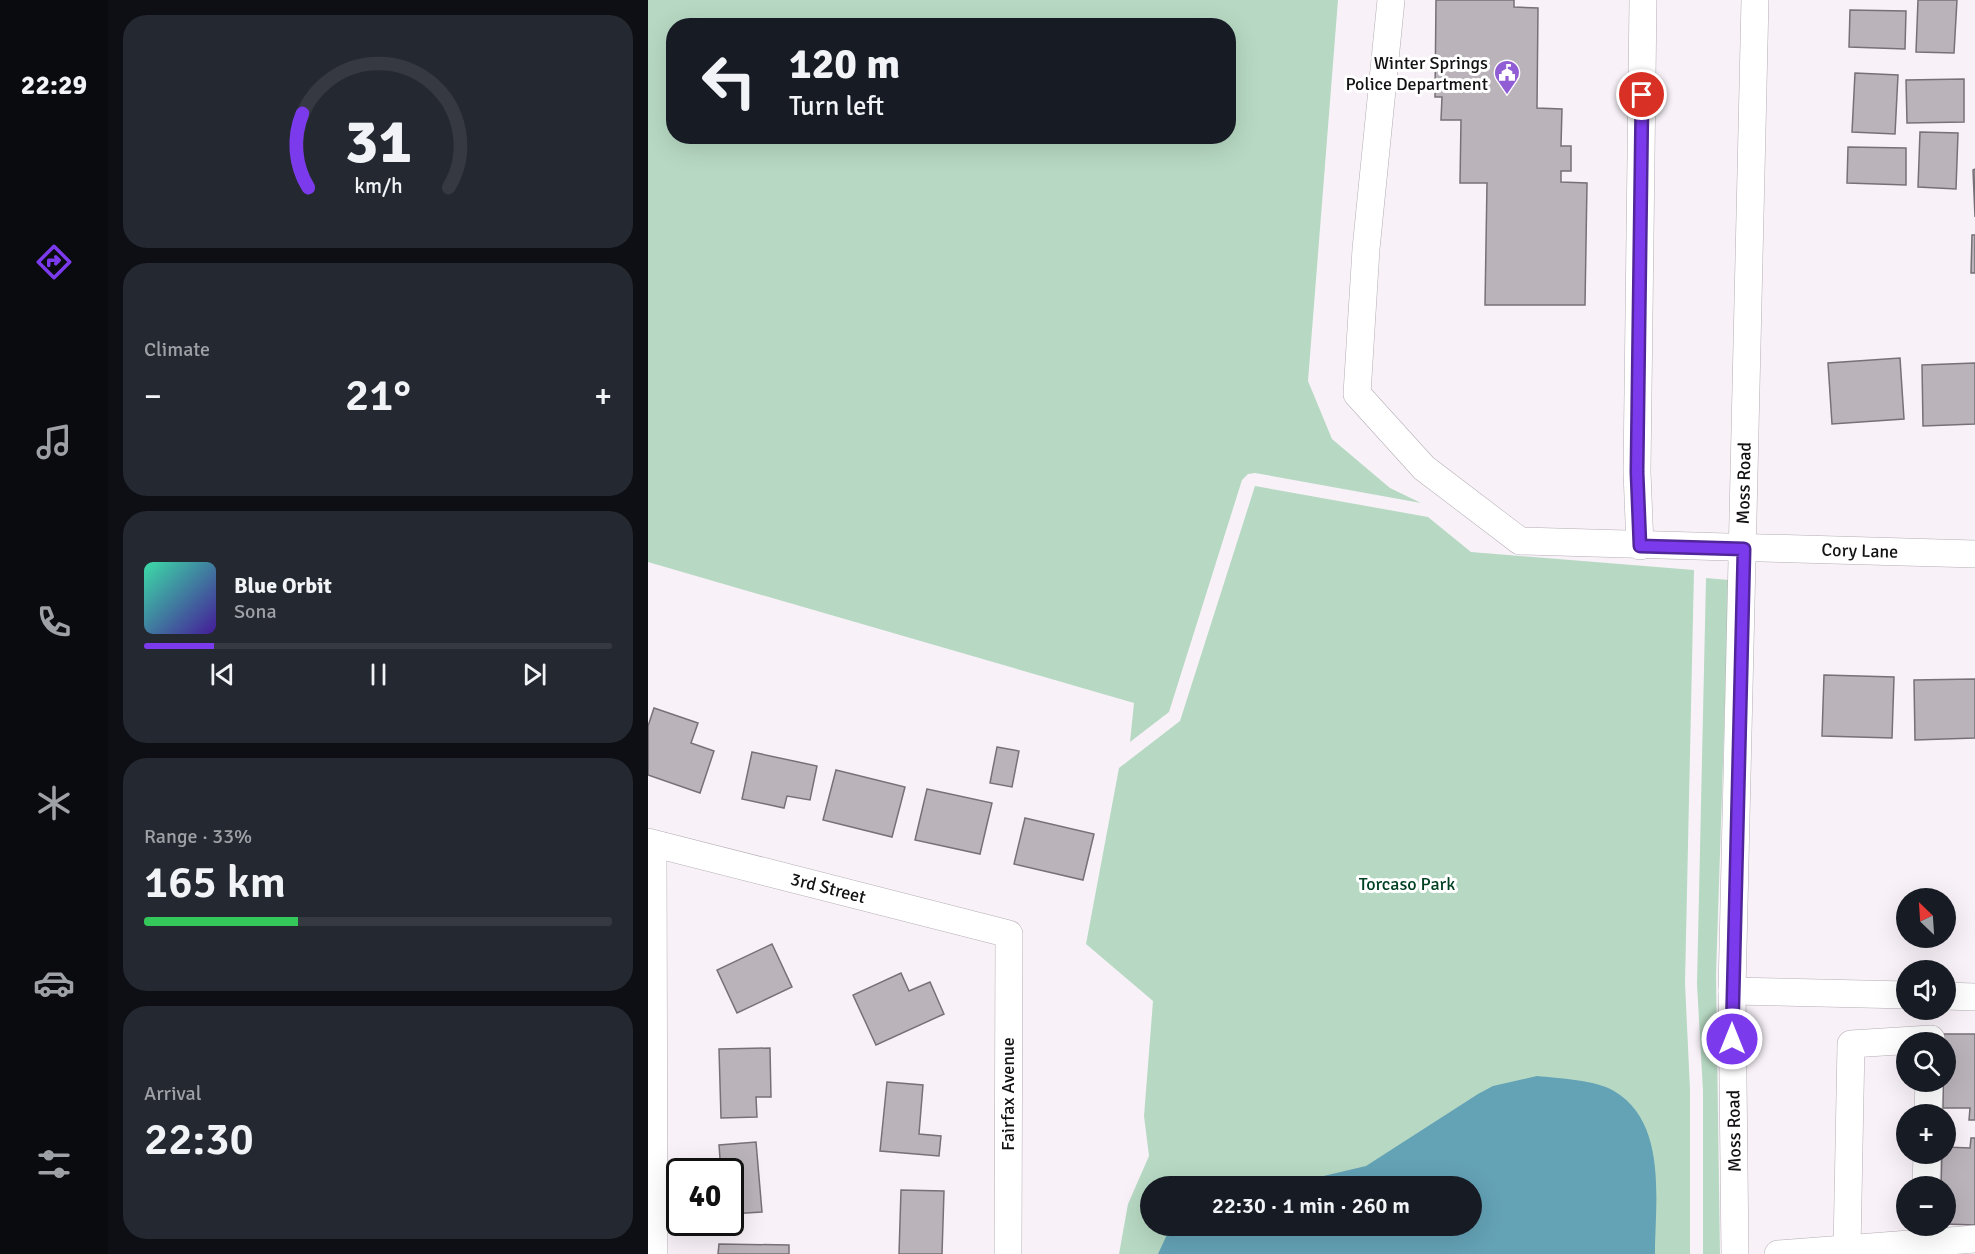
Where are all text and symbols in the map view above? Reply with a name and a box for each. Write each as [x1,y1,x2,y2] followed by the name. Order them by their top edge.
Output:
[789,39,900,90] text: 120 m
[690,42,768,120] icon: left
[1345,52,1488,95] place label: Winter Springs Police Department
[1492,58,1522,96] public building icon: Winter Springs Police Department
[21,69,87,102] text: 22:29
[1616,69,1667,120] pin
[1625,78,1658,111] icon: arrive
[789,90,884,123] text: Turn left
[344,104,412,181] text: 31
[354,174,402,200] text: km/h
[33,241,75,283] icon: directions
[144,337,210,362] text: Climate
[345,368,411,423] text: 21°
[144,376,162,417] text: −
[594,376,612,417] text: +
[33,421,75,463] icon: music
[1732,442,1756,525] street label: Moss Road
[1821,539,1899,563] street label: Cory Lane
[234,572,332,599] text: Blue Orbit
[234,599,277,624] text: Sona
[33,601,75,643] icon: phone
[206,658,239,691] icon: previous
[362,658,395,691] icon: pause
[518,658,551,691] icon: next
[33,782,75,824] icon: climate
[144,824,252,849] text: Range · 33%
[144,855,286,910] text: 165 km
[788,868,868,908] street label: 3rd Street
[1359,873,1455,895] park label: Torcaso Park
[1896,888,1956,948] north arrow
[1896,888,1956,1236] map controls
[1896,960,1956,1020] button: sound
[33,962,75,1004] icon: car
[1700,1007,1764,1071] position arrow
[1896,1032,1956,1092] button: search
[997,1037,1019,1151] street label: Fairfax Avenue
[144,1081,202,1106] text: Arrival
[1722,1090,1746,1172] street label: Moss Road
[1896,1104,1956,1164] button: +
[144,1112,254,1167] text: 22:30
[33,1143,75,1185] icon: filters
[666,1158,744,1236] speed limit sign: 40
[1896,1176,1956,1236] button: −
[1212,1192,1410,1219] text: 22:30 · 1 min · 260 m

